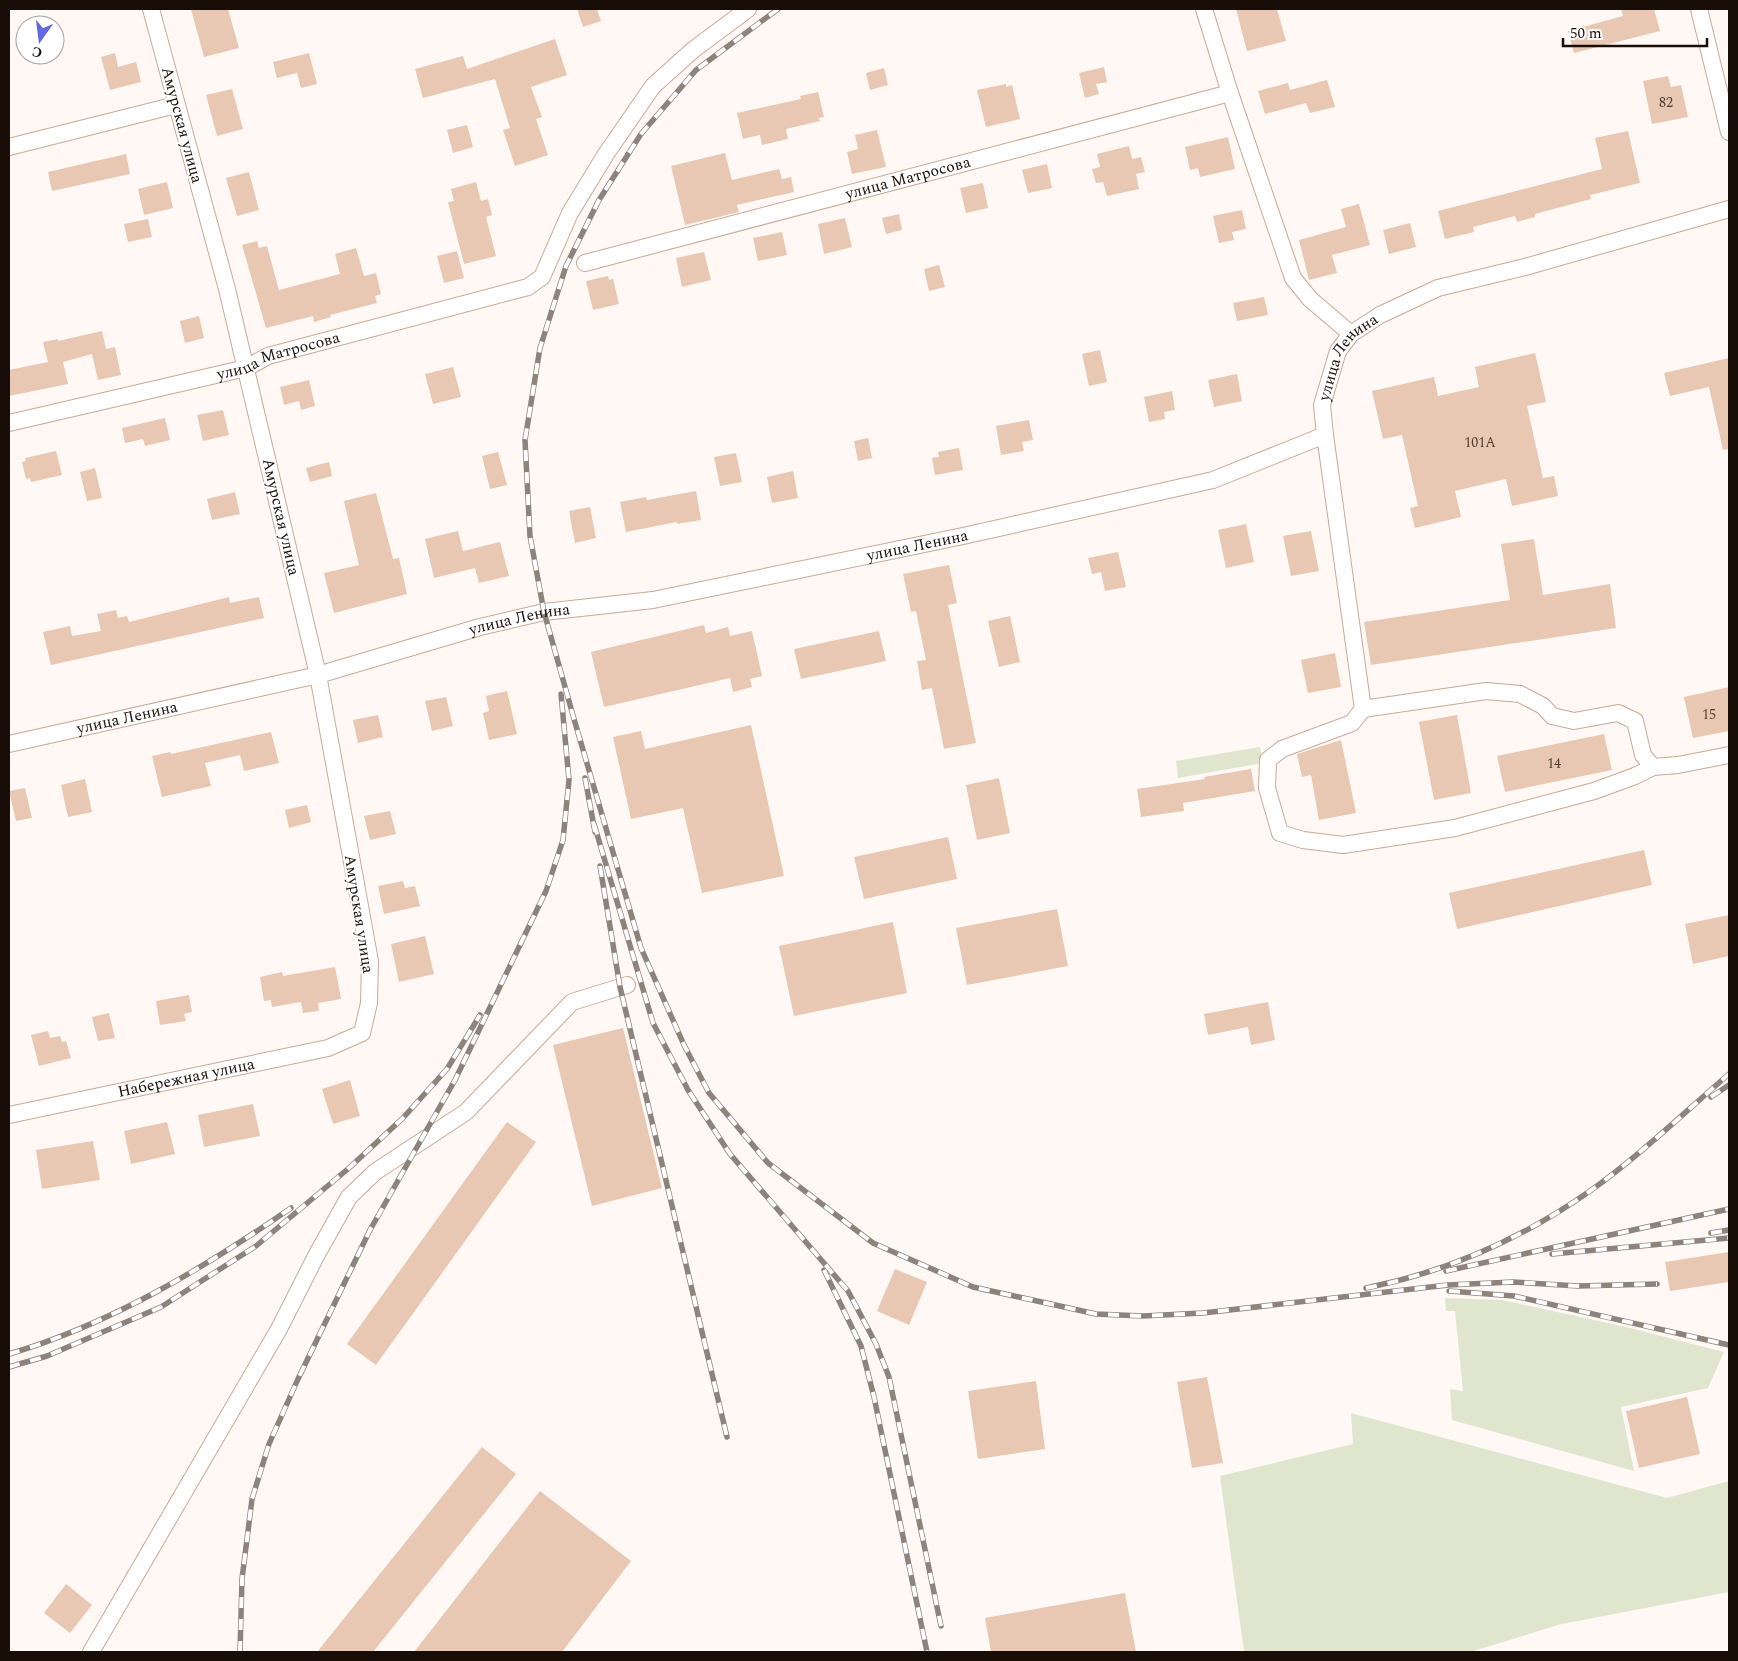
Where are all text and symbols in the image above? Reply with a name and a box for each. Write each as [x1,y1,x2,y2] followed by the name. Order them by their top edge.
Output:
[15,15,65,65] north arrow
[1563,15,1707,47] scale bar
[1570,22,1602,45] text: 50 m
[30,41,44,64] text: С
[155,64,209,186] street label: Амурская улица
[1659,92,1673,113] house number: 82
[842,150,973,206] street label: улица Матросова
[1312,307,1383,405] street label: улица Ленина
[213,325,343,387] street label: улица Матросова
[1464,432,1496,453] house number: 101А
[256,456,306,578] street label: Амурская улица
[864,523,971,568] street label: улица Ленина
[465,597,571,642] street label: улица Ленина
[73,695,180,741] street label: улица Ленина
[1702,704,1716,725] house number: 15
[1547,753,1561,774] house number: 14
[338,853,380,975] street label: Амурская улица
[115,1052,257,1104] street label: Набережная улица

